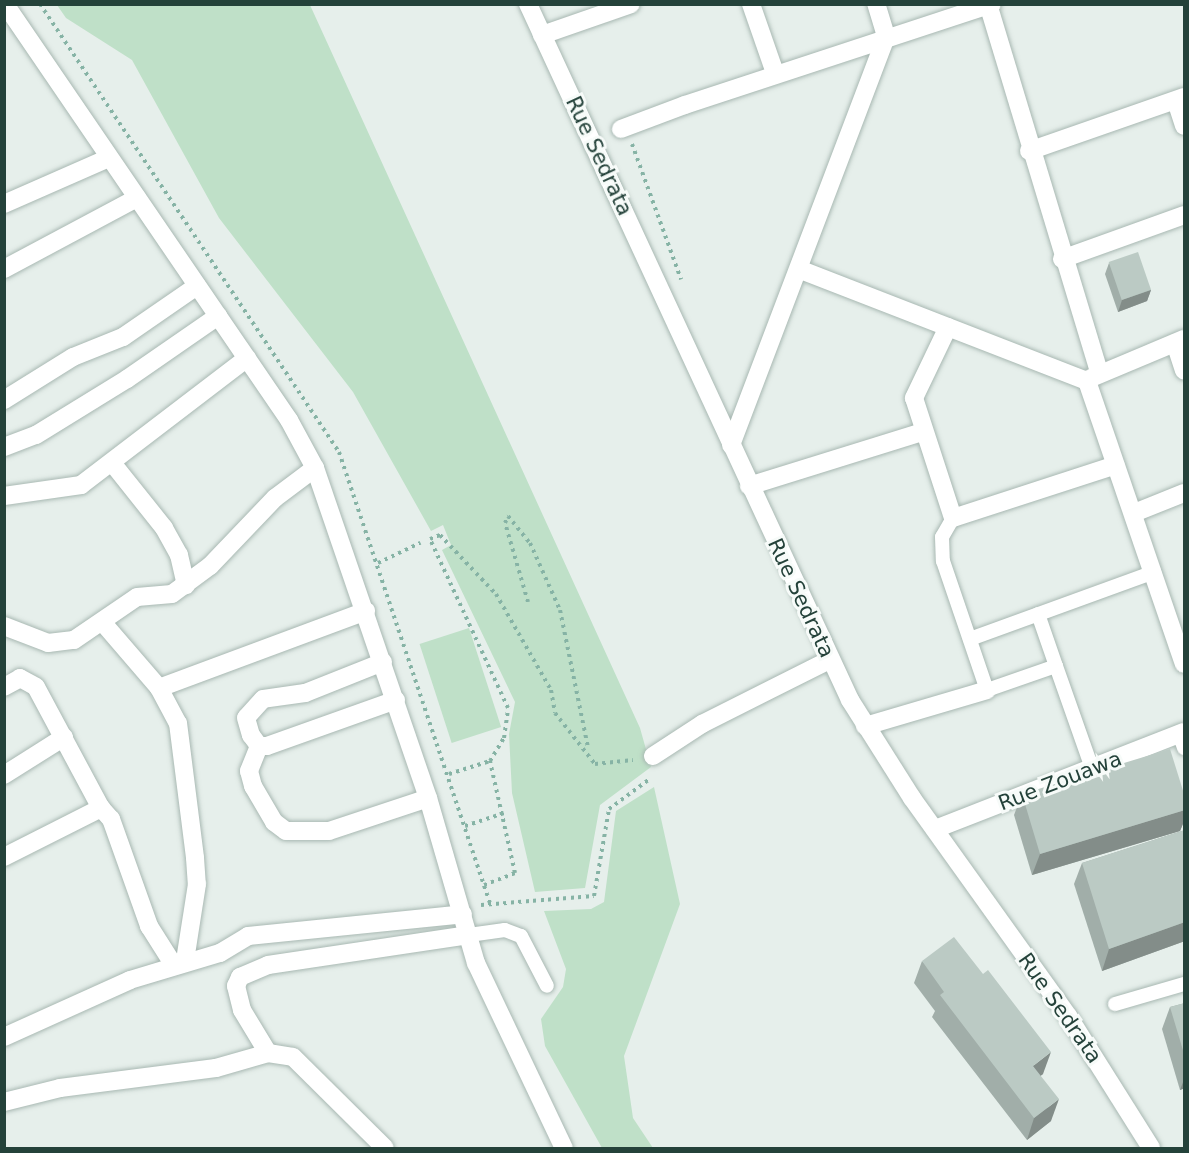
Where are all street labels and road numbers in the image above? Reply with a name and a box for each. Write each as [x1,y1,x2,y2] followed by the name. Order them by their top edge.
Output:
[560,92,638,220] street label: Rue Sedrata
[762,534,840,662] street label: Rue Sedrata
[995,746,1125,816] street label: Rue Zouawa
[1013,948,1107,1068] street label: Rue Sedrata

